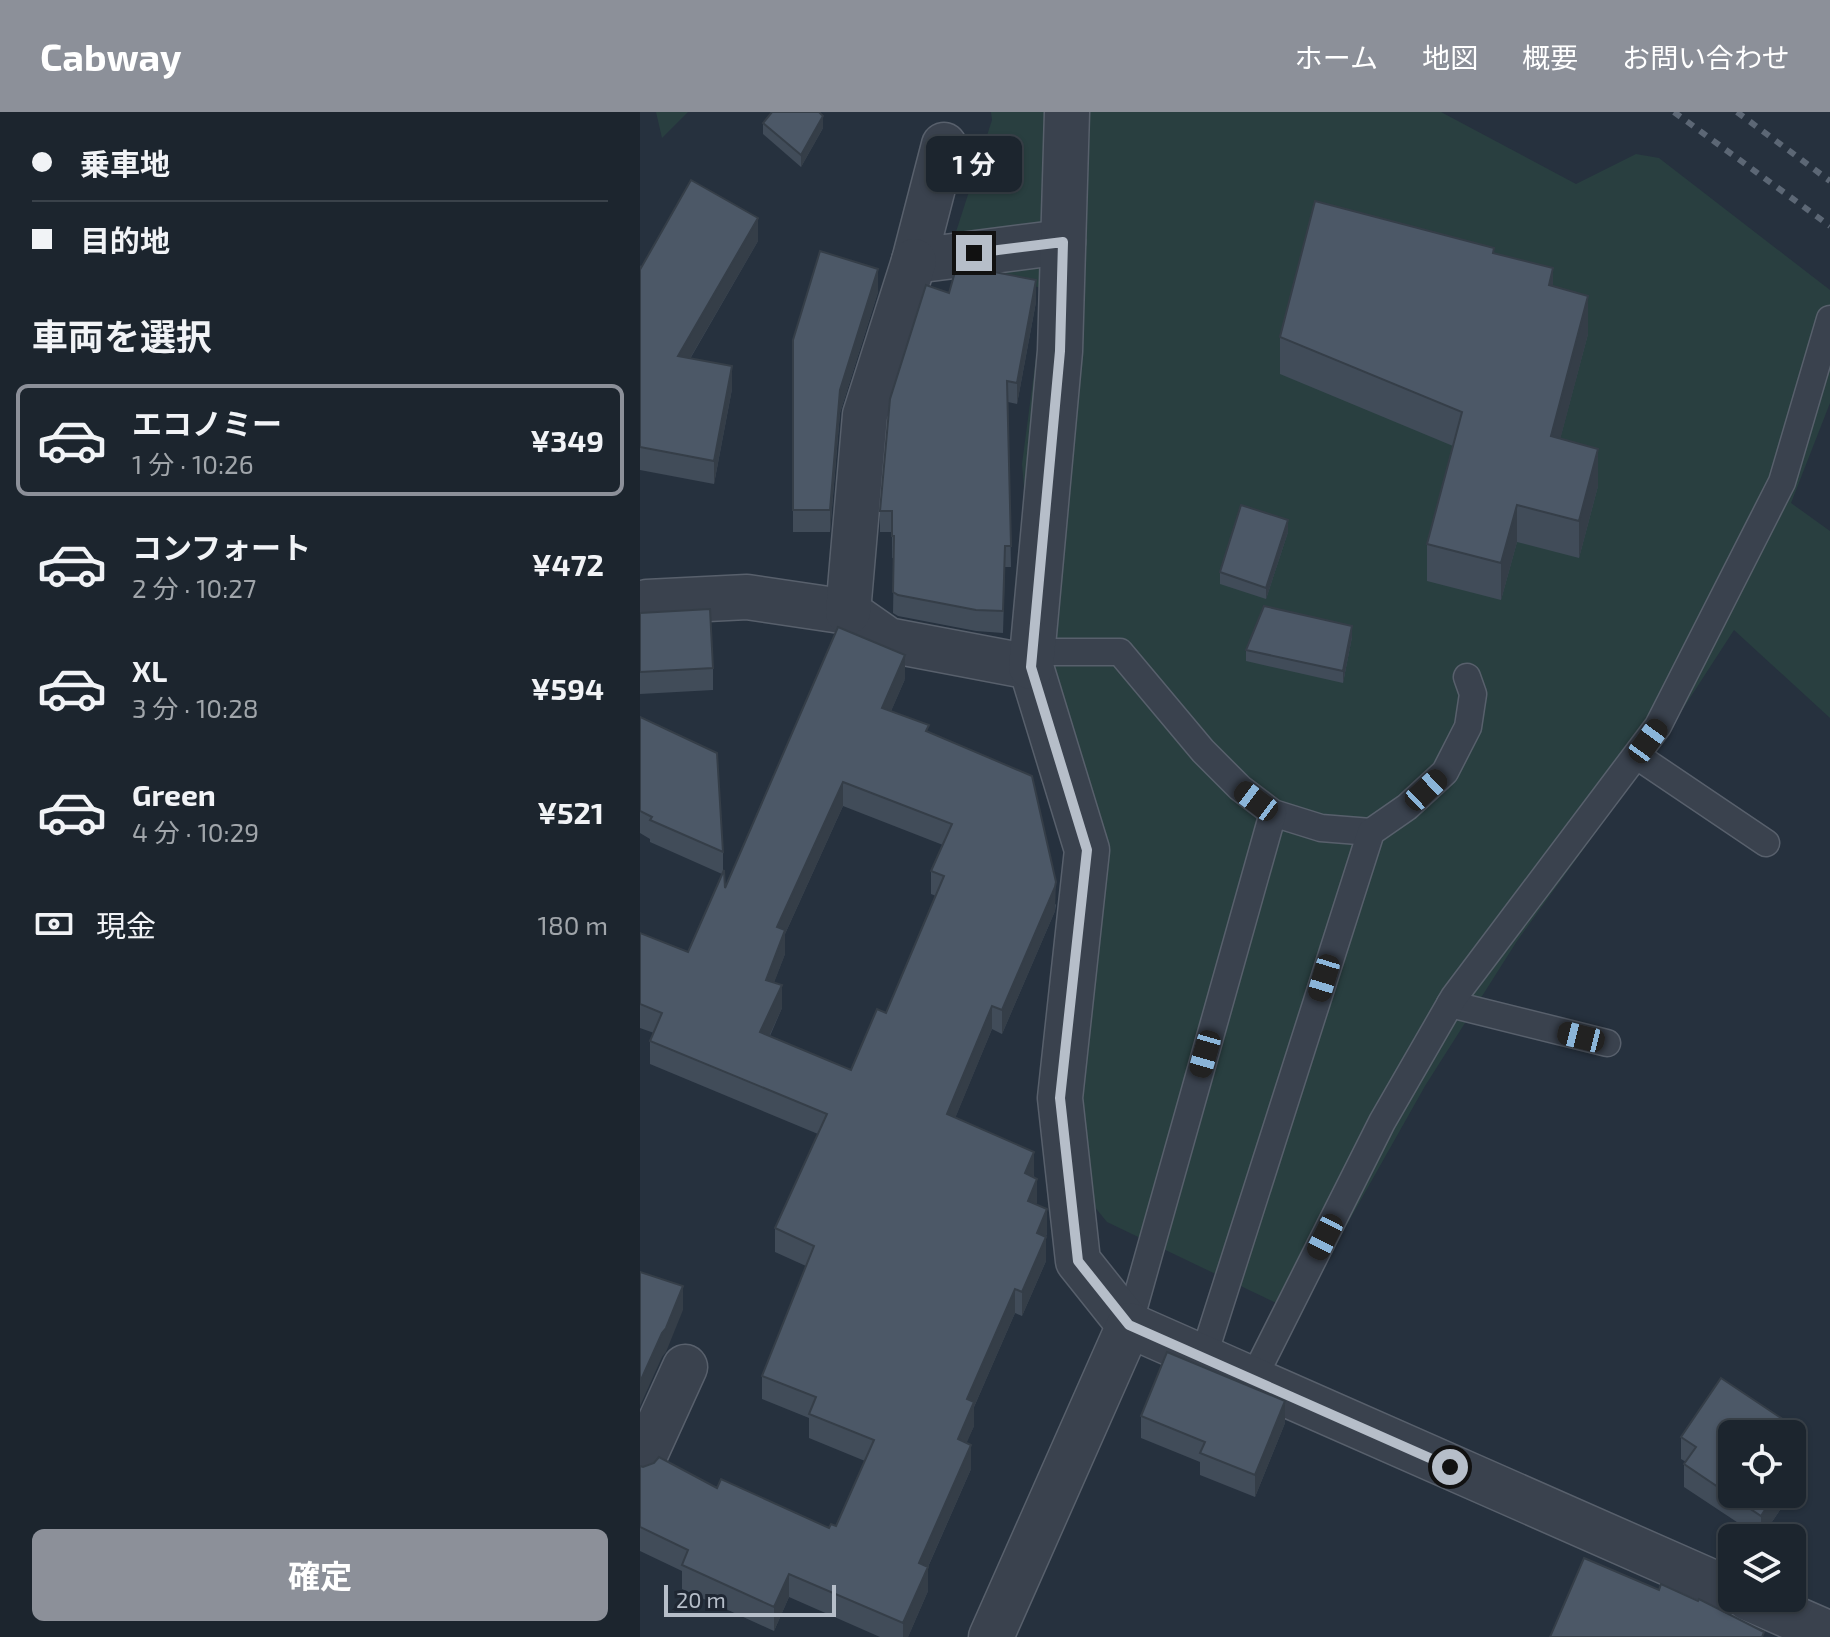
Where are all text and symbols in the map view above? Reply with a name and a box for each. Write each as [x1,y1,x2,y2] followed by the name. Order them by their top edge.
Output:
[40,33,182,79] text: Cabway
[1295,40,1378,74] text: ホーム
[1422,40,1478,74] text: 地図
[1522,40,1578,74] text: 概要
[1622,40,1790,74] text: お問い合わせ
[926,137,1022,193] callout: 1 分
[80,145,170,181] text: 乗車地
[953,148,995,179] text: 1 分
[80,222,170,258] text: 目的地
[956,235,992,271] route end
[32,314,212,357] text: 車両を選択
[36,404,108,476] icon: car
[132,405,282,441] text: エコノミー
[530,422,604,458] text: ¥349
[132,448,254,479] text: 1 分 · 10:26
[36,528,108,600] icon: car
[132,529,311,565] text: コンフォート
[532,546,604,582] text: ¥472
[132,572,256,603] text: 2 分 · 10:27
[36,652,108,724] icon: car
[132,652,167,688] text: XL
[531,670,604,706] text: ¥594
[132,692,259,723] text: 3 分 · 10:28
[1624,715,1672,767] car
[1400,765,1452,815] car
[36,776,108,848] icon: car
[132,776,216,812] text: Green
[1230,777,1282,825] car
[537,794,604,830] text: ¥521
[132,816,259,847] text: 4 分 · 10:29
[32,902,76,946] icon: cash
[96,907,156,943] text: 現金
[538,909,608,940] text: 180 m
[1306,952,1342,1004] car
[1555,1020,1607,1054] car
[1187,1028,1223,1080] car
[1303,1210,1347,1264] car
[1718,1420,1806,1612] map controls
[1718,1420,1806,1508] button: locate
[1432,1449,1468,1485] route start
[1718,1524,1806,1612] button: layers
[32,1529,608,1621] button: 確定
[664,1581,836,1617] scale bar
[676,1586,726,1612] text: 20 m

